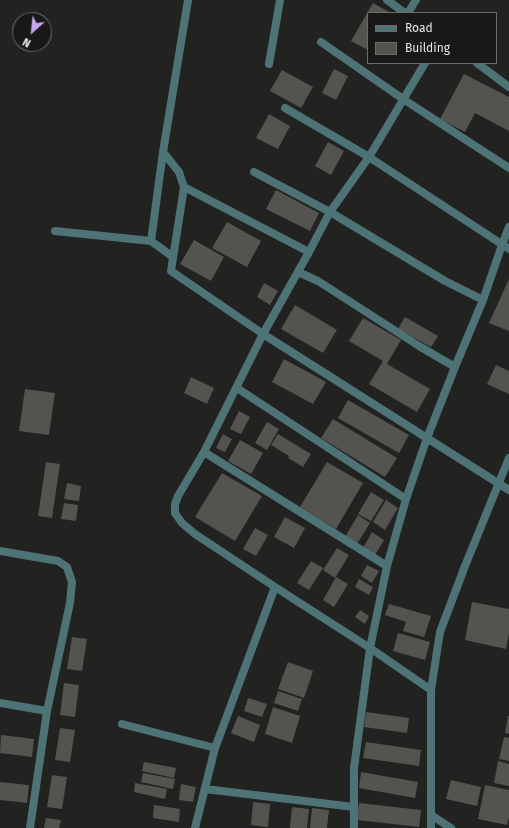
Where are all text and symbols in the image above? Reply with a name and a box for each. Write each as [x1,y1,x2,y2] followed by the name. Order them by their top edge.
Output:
[12,12,52,52] north arrow
[367,12,497,64] legend
[405,21,433,35] text: Road
[21,35,33,50] text: N
[405,41,450,55] text: Building

